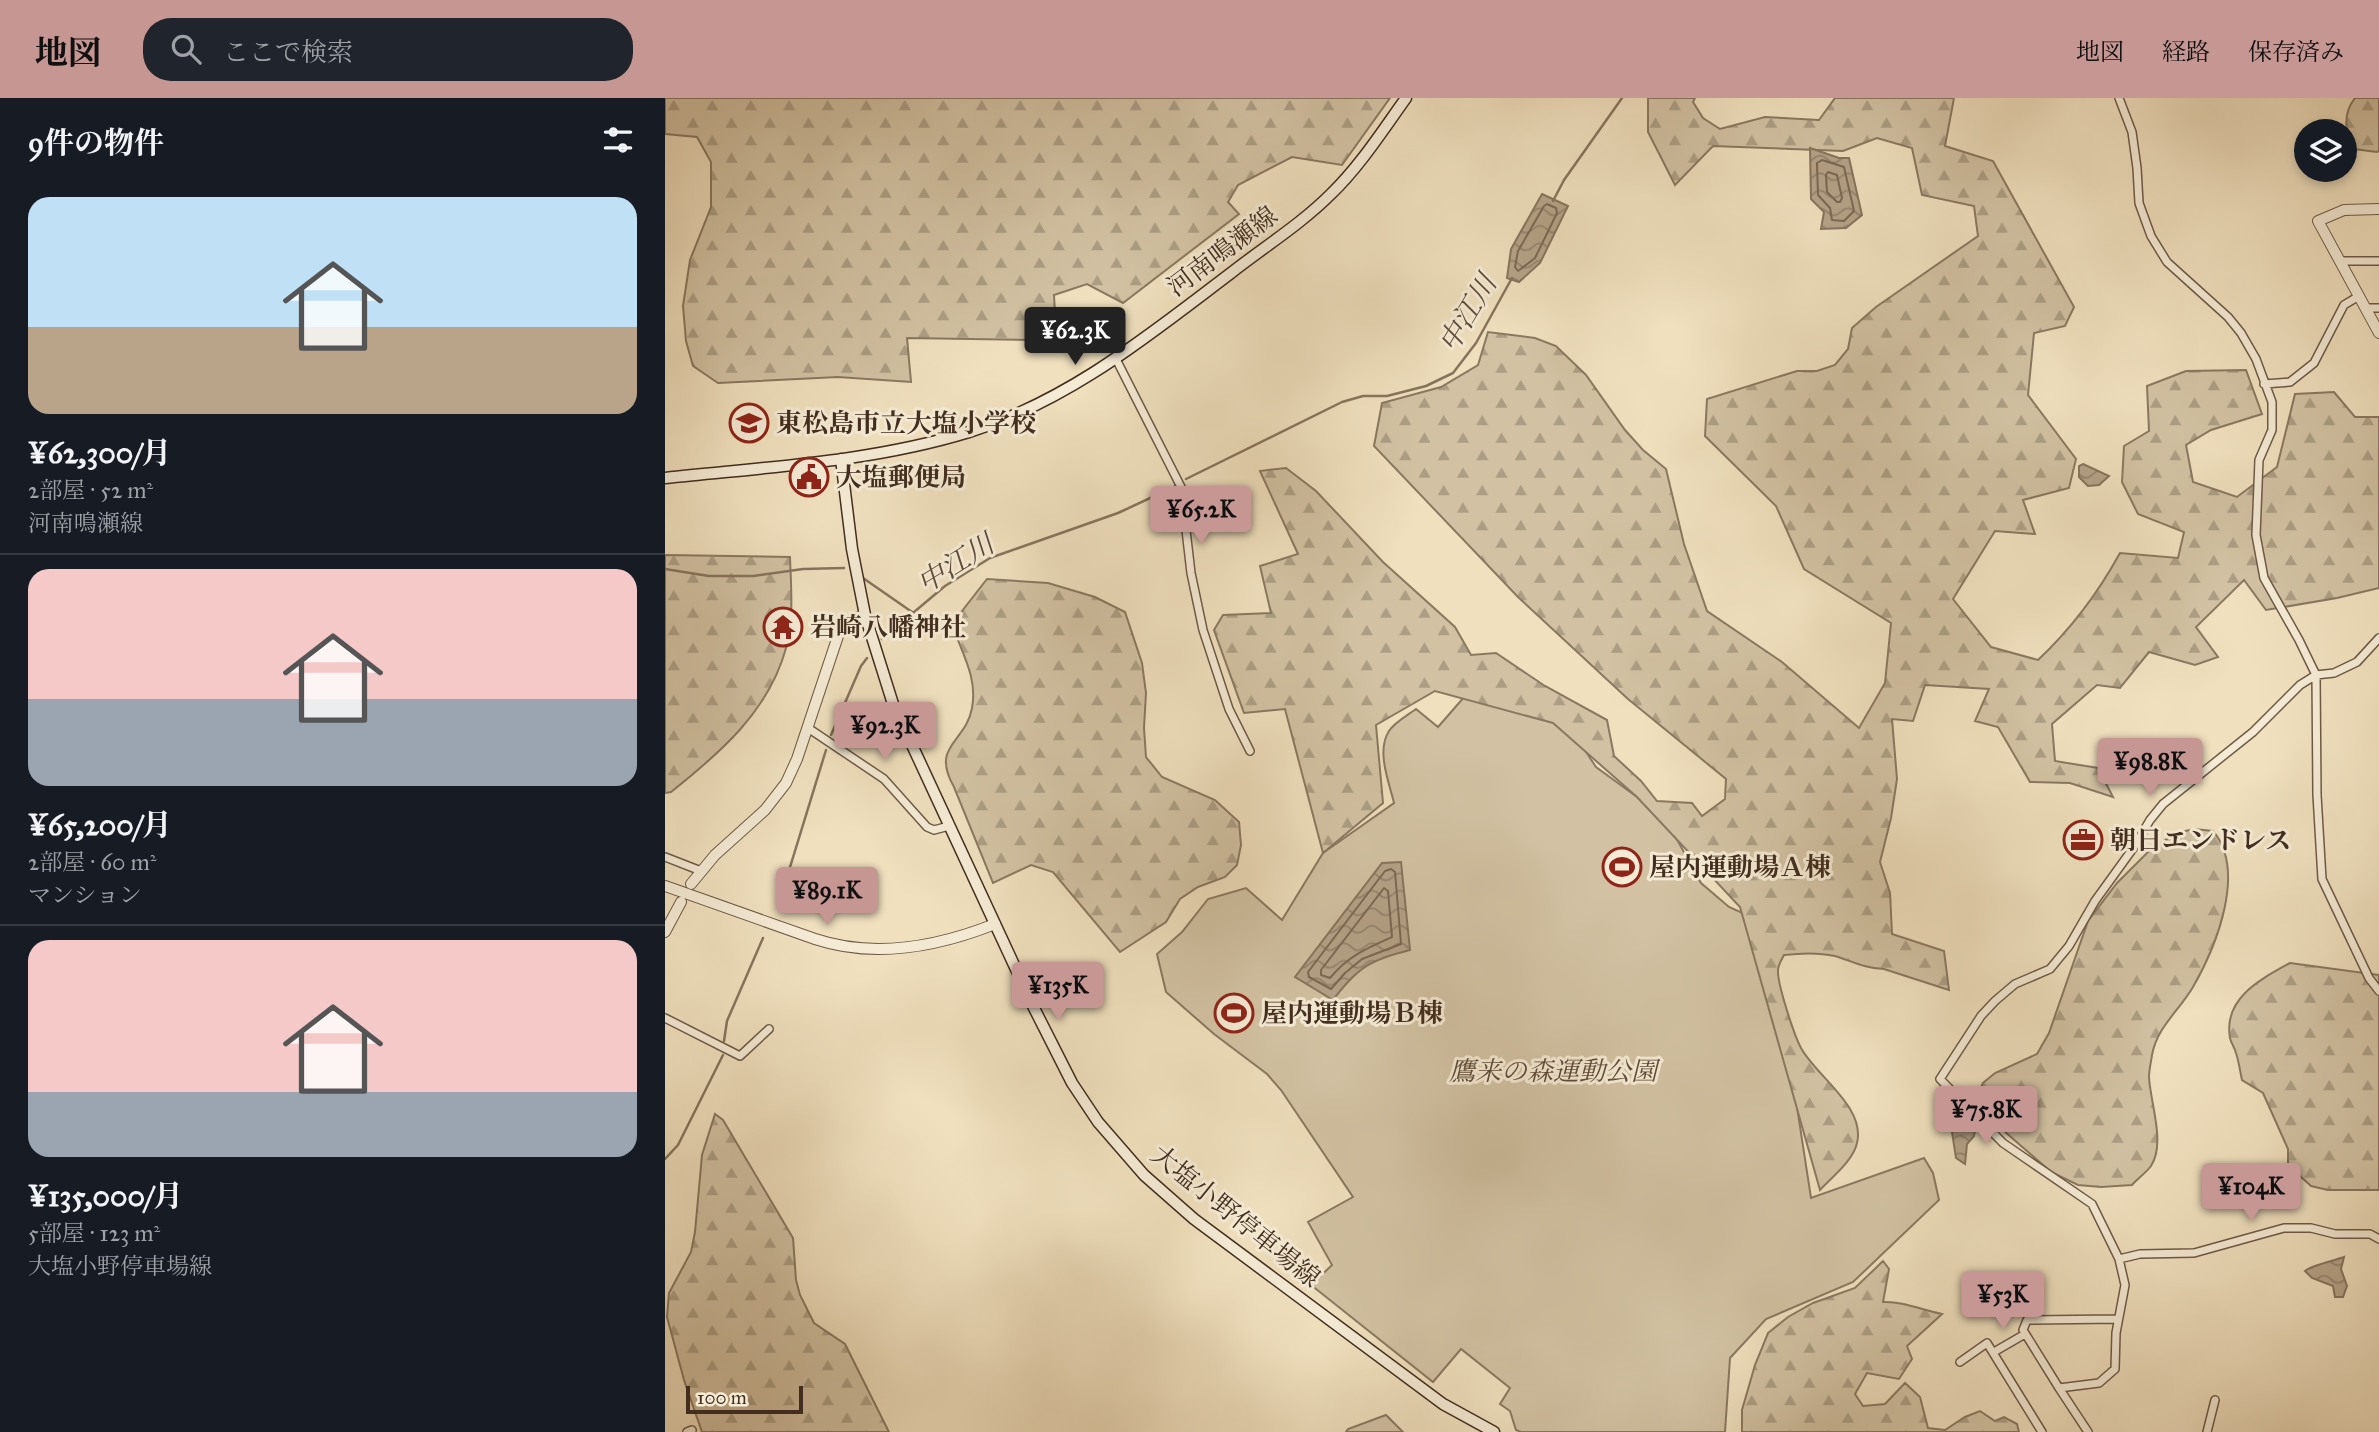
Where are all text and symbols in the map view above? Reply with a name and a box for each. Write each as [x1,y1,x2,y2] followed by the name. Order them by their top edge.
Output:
[143,18,633,81] search box
[167,30,205,68] icon: search
[35,33,101,73] text: 地図
[223,36,353,68] text: ここで検索
[2076,37,2124,67] text: 地図
[2162,37,2210,67] text: 経路
[2248,37,2344,67] text: 保存済み
[2294,119,2357,182] map controls
[2294,119,2357,182] button: layers
[599,121,637,159] icon: filters
[28,125,164,161] text: 9件の物件
[1160,199,1284,303] street label: 河南鳴瀬線
[270,243,396,369] icon: home
[1431,266,1506,358] water label: 中江川
[1018,308,1132,367] pin: ¥62.3K
[1041,316,1110,344] text: ¥62.3K
[728,402,770,444] school or university icon: 東松島市立大塩小学校
[776,407,1036,439] place label: 東松島市立大塩小学校
[28,435,171,471] text: ¥62,300/月
[788,456,830,498] public building icon: 大塩郵便局
[836,461,966,493] place label: 大塩郵便局
[28,476,153,504] text: 2部屋 · 52 m²
[1144,486,1258,546] pin: ¥65.2K
[1166,495,1236,523] text: ¥65.2K
[28,509,143,537] text: 河南鳴瀬線
[910,525,1003,601] water label: 中江川
[762,606,804,648] temple icon: 岩崎八幡神社
[810,611,966,643] place label: 岩崎八幡神社
[270,615,396,741] icon: home
[828,702,942,762] pin: ¥92.3K
[850,711,920,739] text: ¥92.3K
[2093,738,2207,798] pin: ¥98.8K
[2113,747,2187,775] text: ¥98.8K
[28,807,172,843] text: ¥65,200/月
[2062,819,2104,861] office icon: 朝日エンドレス
[2110,824,2291,856] place label: 朝日エンドレス
[1601,846,1643,888] sports icon: 屋内運動場Ａ棟
[28,848,156,876] text: 2部屋 · 60 m²
[1649,851,1831,883] place label: 屋内運動場Ａ棟
[770,868,884,927] pin: ¥89.1K
[792,876,862,904] text: ¥89.1K
[28,881,142,909] text: マンション
[1009,962,1107,1022] pin: ¥135K
[1028,971,1088,999] text: ¥135K
[270,986,396,1112] icon: home
[1213,992,1255,1034] sports icon: 屋内運動場Ｂ棟
[1261,997,1443,1029] place label: 屋内運動場Ｂ棟
[1449,1055,1661,1087] park label: 鷹来の森運動公園
[1929,1086,2043,1146] pin: ¥75.8K
[1951,1095,2021,1123] text: ¥75.8K
[1145,1138,1327,1294] street label: 大塩小野停車場線
[2202,1164,2300,1223] pin: ¥104K
[2218,1172,2284,1200] text: ¥104K
[28,1178,183,1214] text: ¥135,000/月
[28,1219,160,1247] text: 5部屋 · 123 m²
[28,1252,212,1280] text: 大塩小野停車場線
[1962,1272,2044,1331] pin: ¥53K
[1977,1280,2029,1308] text: ¥53K
[686,1383,803,1415] scale bar
[697,1386,747,1409] text: 100 m

